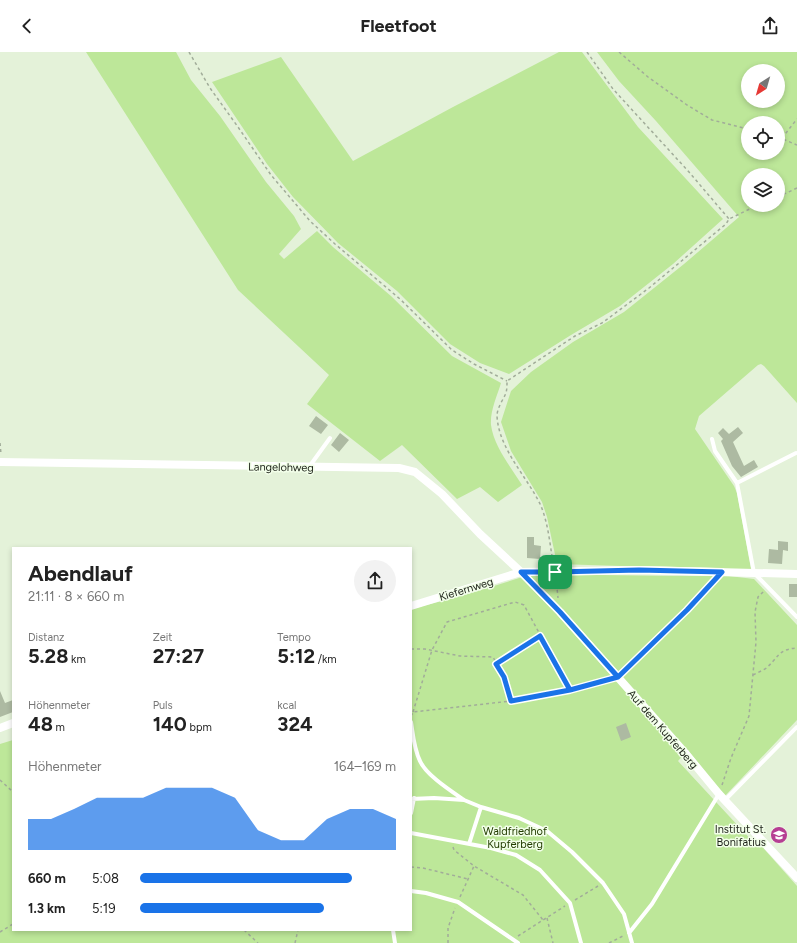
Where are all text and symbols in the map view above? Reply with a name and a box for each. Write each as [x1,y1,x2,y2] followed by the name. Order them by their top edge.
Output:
[16,15,38,37] icon: back
[360,15,437,37] text: Fleetfoot
[759,15,781,37] icon: share
[741,64,785,108] north arrow
[741,64,785,212] map controls
[741,116,785,160] button: locate
[741,168,785,212] button: layers
[248,460,314,475] street label: Langelohweg
[538,555,572,589] pin
[28,560,133,587] text: Abendlauf
[354,560,396,602] button: share
[544,561,566,583] icon: arrive
[437,575,495,604] street label: Kiefernweg
[28,589,124,604] text: 21:11 · 8 × 660 m
[28,631,65,644] text: Distanz
[153,631,172,644] text: Zeit
[277,631,311,644] text: Tempo
[28,644,68,668] text: 5.28
[153,644,204,668] text: 27:27
[277,644,315,668] text: 5:12
[68,653,86,666] text: km
[315,653,337,666] text: /km
[625,687,701,772] street label: Auf dem Kupferberg
[28,699,90,712] text: Höhenmeter
[153,699,173,712] text: Puls
[277,699,297,712] text: kcal
[28,712,53,736] text: 48
[153,712,187,736] text: 140
[277,712,313,736] text: 324
[53,721,65,734] text: m
[187,721,212,734] text: bpm
[28,759,101,774] text: Höhenmeter
[334,759,396,774] text: 164–169 m
[715,823,766,849] place label: Institut St. Bonifatius
[483,825,548,851] park label: Waldfriedhof Kupferberg
[769,825,789,845] school or university icon: Institut St. Bonifatius
[28,871,66,886] text: 660 m
[92,871,119,886] text: 5:08
[28,901,65,916] text: 1.3 km
[92,901,116,916] text: 5:19

